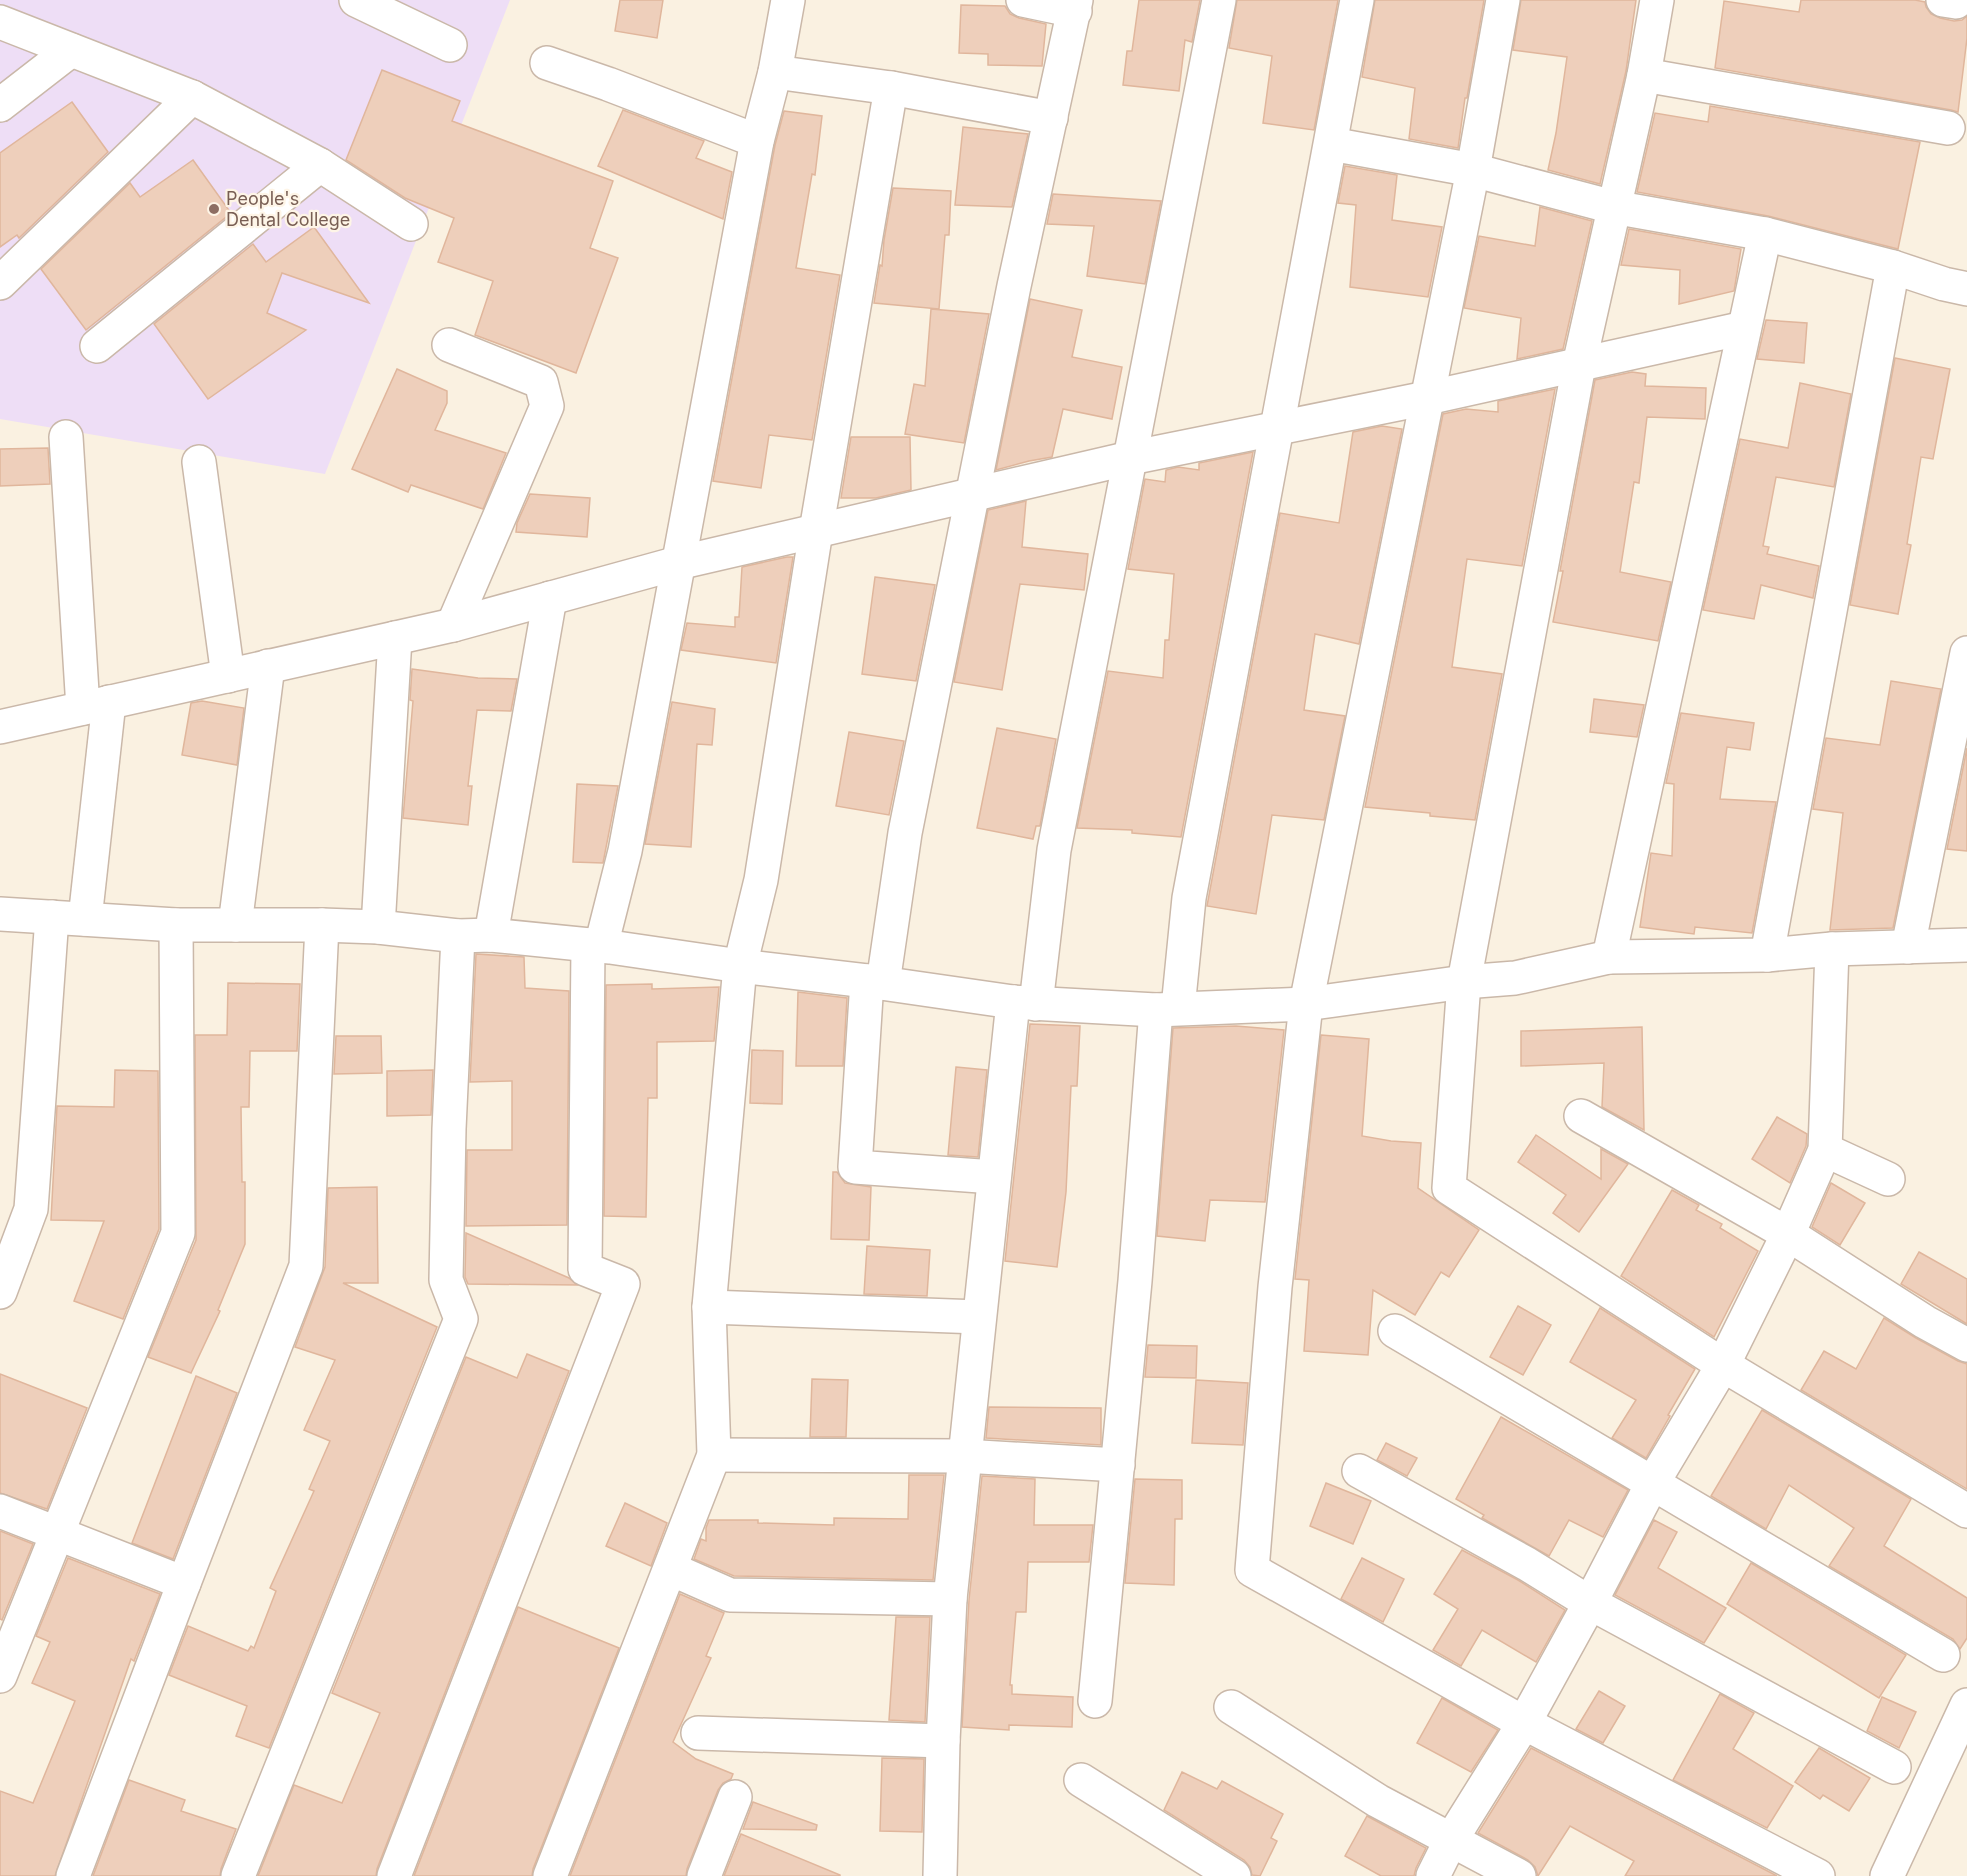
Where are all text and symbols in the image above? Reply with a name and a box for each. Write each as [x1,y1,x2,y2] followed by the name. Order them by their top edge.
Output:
[226,188,350,230] place label: People's Dental College
[207,202,221,216] marker: People's Dental College

